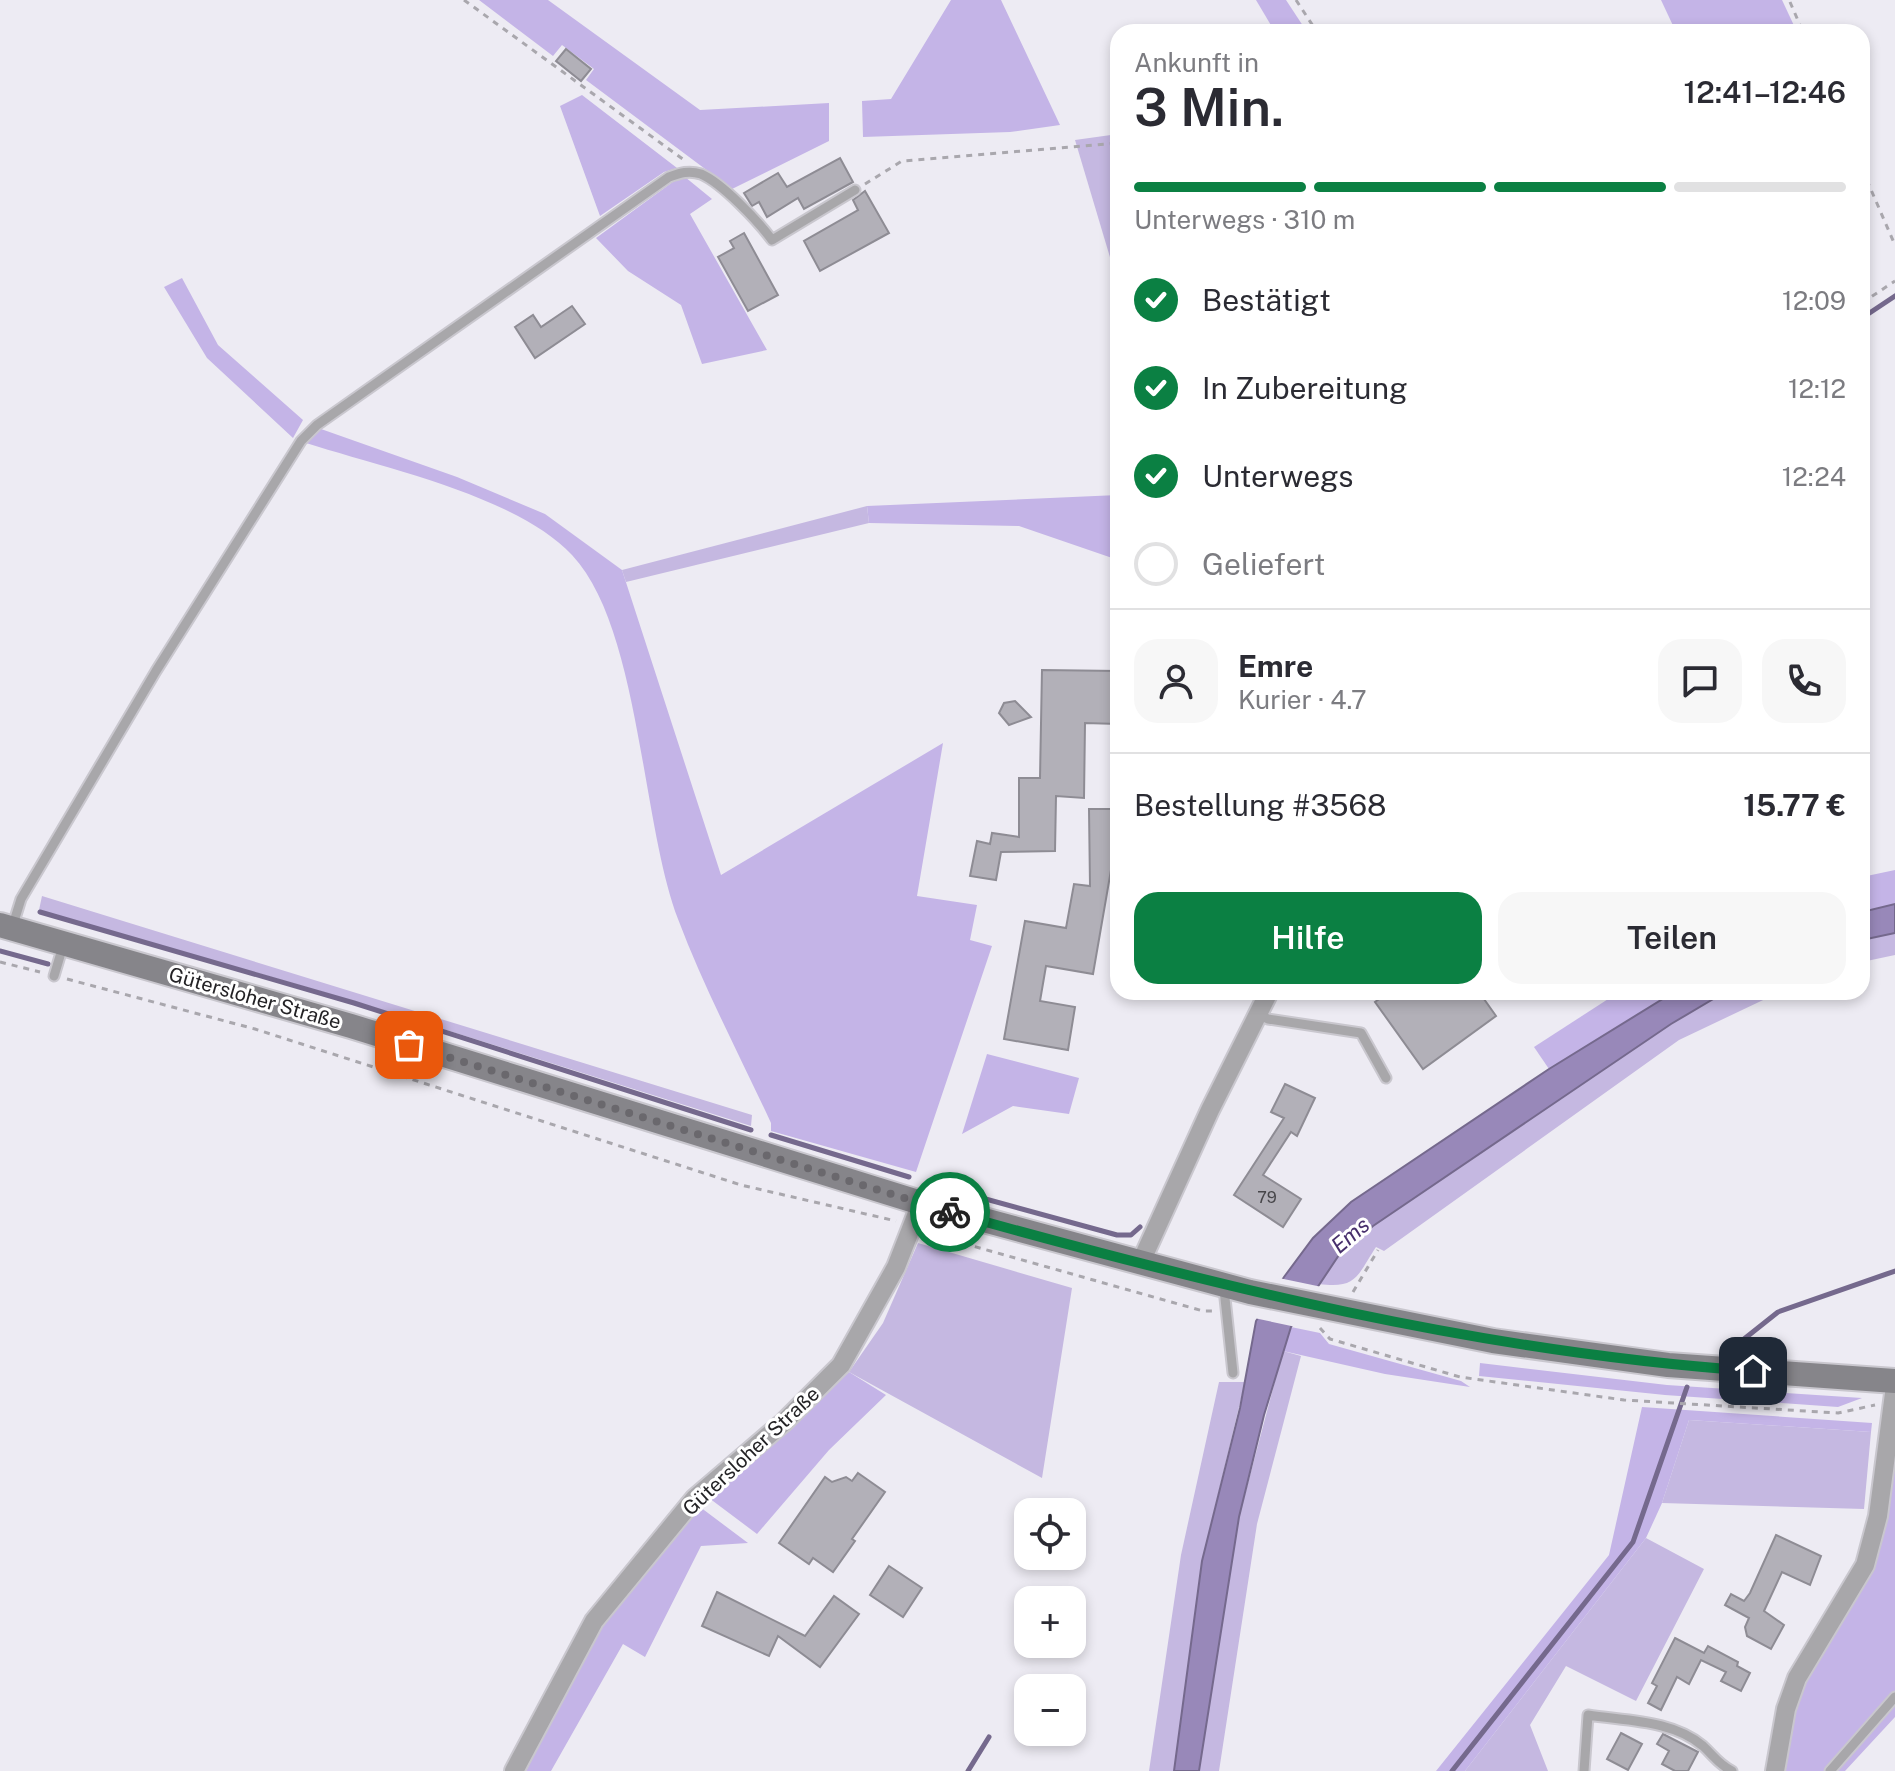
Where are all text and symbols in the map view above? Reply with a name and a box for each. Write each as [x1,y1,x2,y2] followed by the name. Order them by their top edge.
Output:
[1134,47,1259,78] text: Ankunft in
[1684,74,1846,110] text: 12:41–12:46
[1134,77,1284,138] text: 3 Min.
[1134,204,1355,235] text: Unterwegs · 310 m
[1134,278,1178,322] icon: check
[1202,282,1331,318] text: Bestätigt
[1782,285,1846,316] text: 12:09
[1134,366,1178,410] icon: check
[1202,370,1408,406] text: In Zubereitung
[1788,373,1846,404] text: 12:12
[1134,454,1178,498] icon: check
[1202,458,1353,494] text: Unterwegs
[1782,461,1846,492] text: 12:24
[1202,546,1325,582] text: Geliefert
[1134,639,1218,723] button: person
[1658,639,1742,723] button: chat
[1762,639,1846,723] button: phone
[1238,648,1313,684] text: Emre
[1238,684,1367,715] text: Kurier · 4.7
[1134,787,1386,823] text: Bestellung #3568
[1743,787,1846,823] text: 15.77 €
[1134,892,1482,984] button: Hilfe
[1498,892,1846,984] button: Teilen
[166,962,344,1034] street label: Gütersloher Straße
[375,1011,443,1079] pin
[387,1023,431,1067] icon: bag
[910,1172,990,1252] courier
[1257,1188,1277,1207] house number: 79
[928,1190,972,1234] icon: bike
[1326,1211,1375,1258] water label: Ems
[1719,1337,1787,1405] pin
[1731,1349,1775,1393] icon: home
[678,1382,824,1520] street label: Gütersloher Straße
[1014,1498,1086,1746] map controls
[1014,1498,1086,1570] button: locate
[1014,1586,1086,1658] button: +
[1014,1674,1086,1746] button: −

